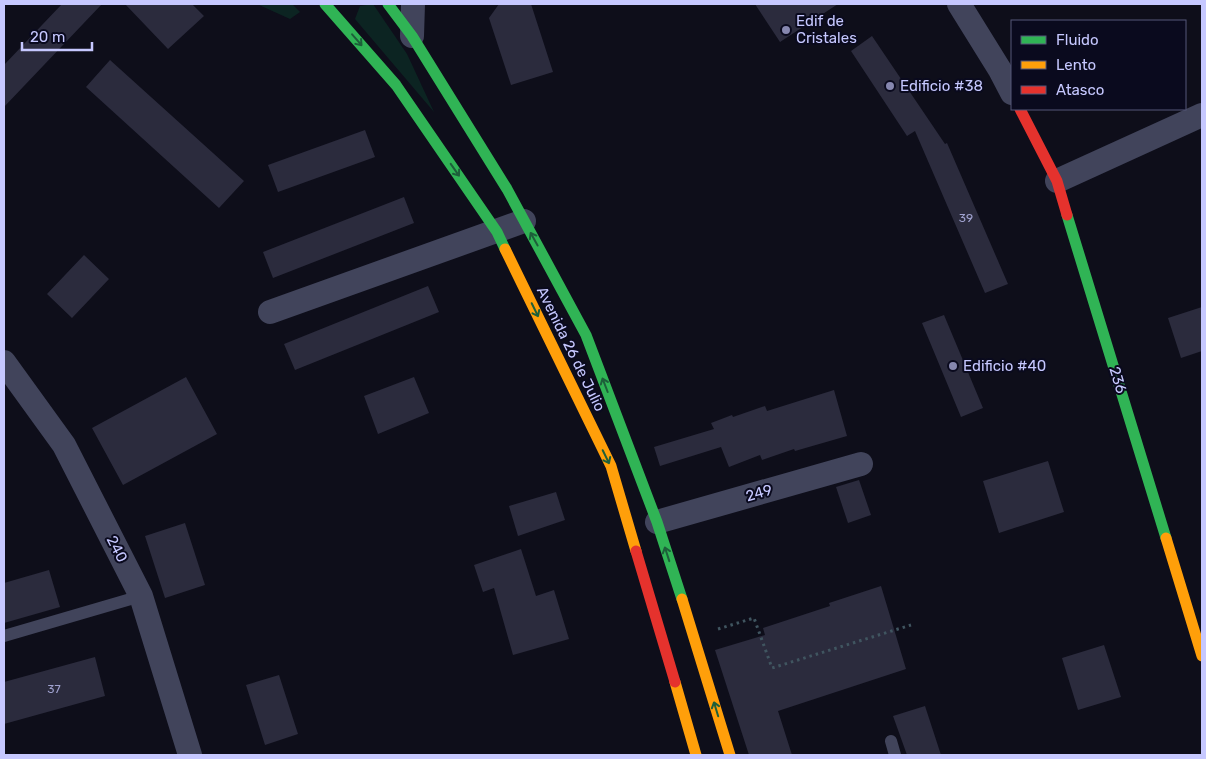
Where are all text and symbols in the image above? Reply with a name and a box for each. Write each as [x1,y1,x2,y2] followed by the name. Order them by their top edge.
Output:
[796,12,857,47] place label: Edif de Cristales
[22,20,92,52] scale bar
[1011,20,1186,110] legend
[780,24,792,36] marker: Edif de Cristales
[30,28,65,46] text: 20 m
[1056,31,1099,49] text: Fluido
[351,34,363,47] one-way arrow
[1056,56,1096,74] text: Lento
[900,77,983,95] place label: Edificio #38
[884,80,896,92] marker: Edificio #38
[1056,81,1104,99] text: Atasco
[450,163,460,177] one-way arrow
[959,211,973,225] house number: 39
[528,232,538,247] one-way arrow
[533,284,609,414] street label: Avenida 26 de Julio
[530,303,540,318] one-way arrow
[963,357,1046,375] place label: Edificio #40
[947,360,959,372] marker: Edificio #40
[1105,365,1131,395] street label: 236
[600,378,609,393] one-way arrow
[602,449,611,464] one-way arrow
[744,481,774,505] street label: 249
[103,533,131,565] street label: 240
[662,546,671,562] one-way arrow
[47,682,61,696] house number: 37
[710,701,720,717] one-way arrow

